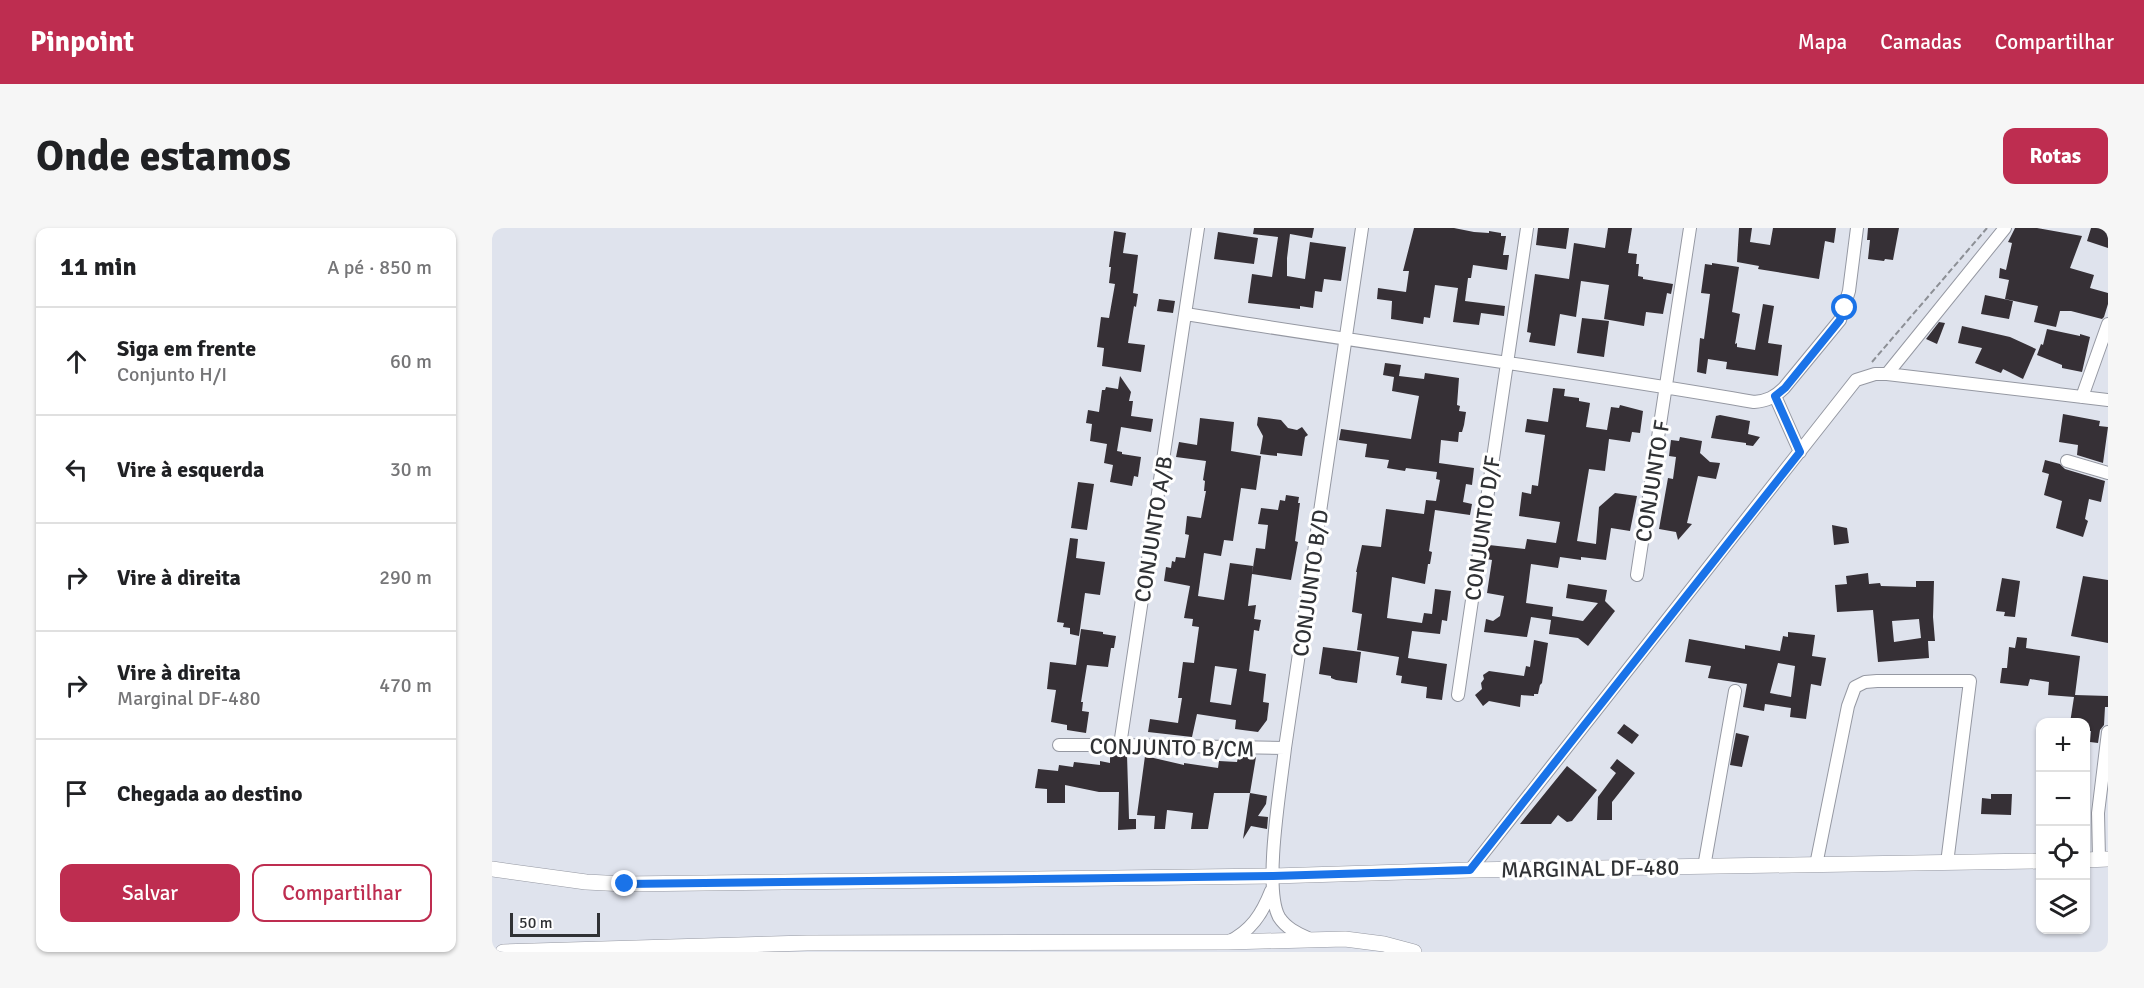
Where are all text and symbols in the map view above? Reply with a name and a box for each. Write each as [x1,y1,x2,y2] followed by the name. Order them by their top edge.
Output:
[30,25,134,59] text: Pinpoint
[1798,29,1847,55] text: Mapa
[1880,29,1962,55] text: Camadas
[1995,29,2114,55] text: Compartilhar
[2003,128,2108,184] button: Rotas
[36,131,291,182] text: Onde estamos
[60,251,137,283] text: 11 min
[327,255,432,280] text: A pé · 850 m
[1831,294,1857,320] route start
[117,335,256,362] text: Siga em frente
[60,345,93,378] icon: ahead
[390,349,432,374] text: 60 m
[117,362,227,387] text: Conjunto H/I
[1630,418,1675,544] street label: CONJUNTO F
[60,453,93,486] icon: left
[1129,454,1178,604] street label: CONJUNTO A/B
[1459,454,1506,602] street label: CONJUNTO D/F
[117,456,264,483] text: Vire à esquerda
[390,457,432,482] text: 30 m
[1287,508,1334,658] street label: CONJUNTO B/D
[60,561,93,594] icon: right
[117,564,241,591] text: Vire à direita
[379,565,432,590] text: 290 m
[117,659,241,686] text: Vire à direita
[60,669,93,702] icon: right
[379,673,432,698] text: 470 m
[117,686,261,711] text: Marginal DF-480
[2036,718,2090,934] map controls
[2036,718,2090,772] button: +
[1089,733,1255,762] street label: CONJUNTO B/CM
[2036,772,2090,826] button: −
[60,777,93,810] icon: arrive
[117,780,303,807] text: Chegada ao destino
[2036,826,2090,880] button: locate
[1501,853,1679,884] street label: MARGINAL DF-480
[60,864,240,922] button: Salvar
[252,864,432,922] button: Compartilhar
[611,870,637,896] route end
[2036,880,2090,934] button: layers
[510,910,600,938] scale bar
[519,913,553,933] text: 50 m

